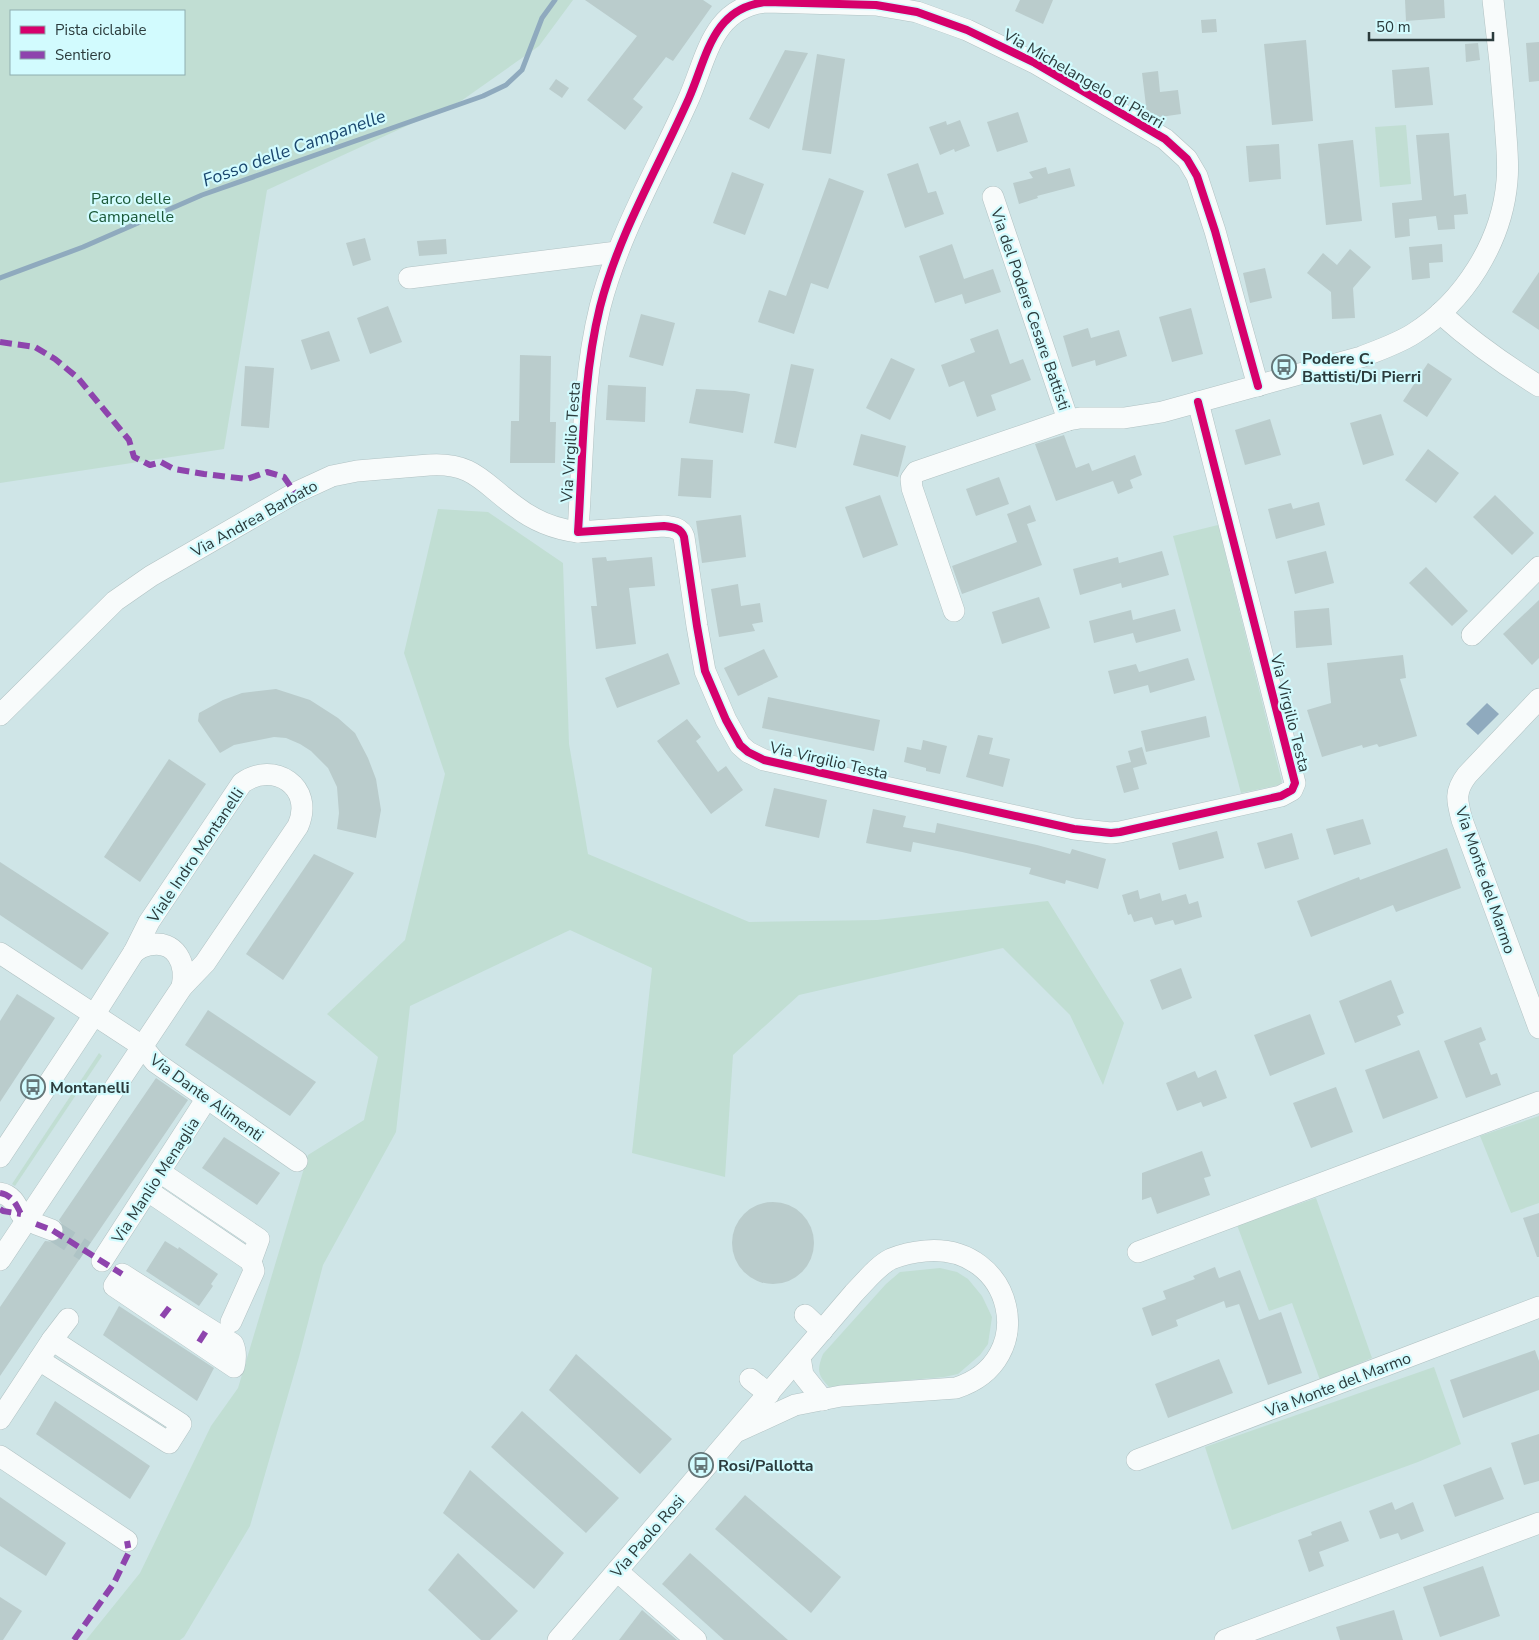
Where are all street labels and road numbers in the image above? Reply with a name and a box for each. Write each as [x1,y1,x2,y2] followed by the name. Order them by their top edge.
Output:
[998,23,1168,134] street label: Via Michelangelo di Pierri
[985,204,1075,414] street label: Via del Podere Cesare Battisti
[556,381,586,504] street label: Via Virgilio Testa
[186,475,322,563] street label: Via Andrea Barbato
[1264,651,1315,775] street label: Via Virgilio Testa
[766,736,890,785] street label: Via Virgilio Testa
[142,784,249,928] street label: Viale Indro Montanelli
[1449,803,1521,957] street label: Via Monte del Marmo
[144,1048,268,1147] street label: Via Dante Alimenti
[106,1113,205,1249] street label: Via Manlio Menaglia
[1261,1347,1414,1423] street label: Via Monte del Marmo
[605,1491,690,1583] street label: Via Paolo Rosi

